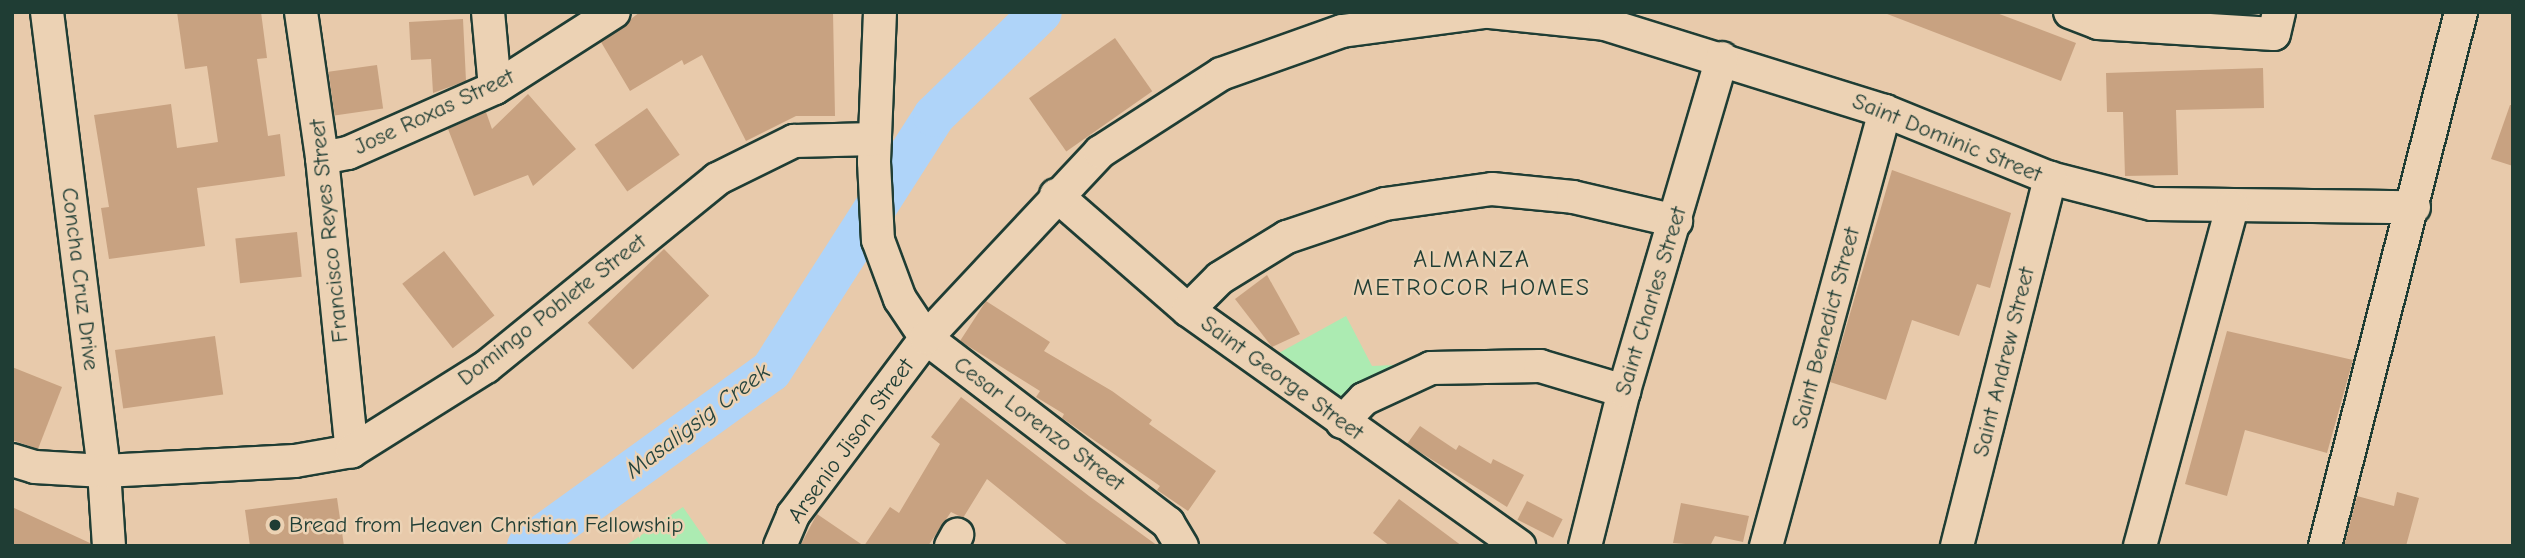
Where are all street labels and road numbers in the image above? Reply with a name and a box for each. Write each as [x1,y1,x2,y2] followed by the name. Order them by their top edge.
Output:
[350,63,518,161] street label: Jose Roxas Street
[1848,87,2046,189] street label: Saint Dominic Street
[304,118,354,344] street label: Francisco Reyes Street
[55,186,105,372] street label: Concha Cruz Drive
[1609,203,1693,399] street label: Saint Charles Street
[1786,224,1866,432] street label: Saint Benedict Street
[452,228,652,392] street label: Domingo Poblete Street
[1967,264,2041,460] street label: Saint Andrew Street
[1195,310,1369,446] street label: Saint George Street
[948,351,1130,497] street label: Cesar Lorenzo Street
[782,353,920,529] street label: Arsenio Jison Street

